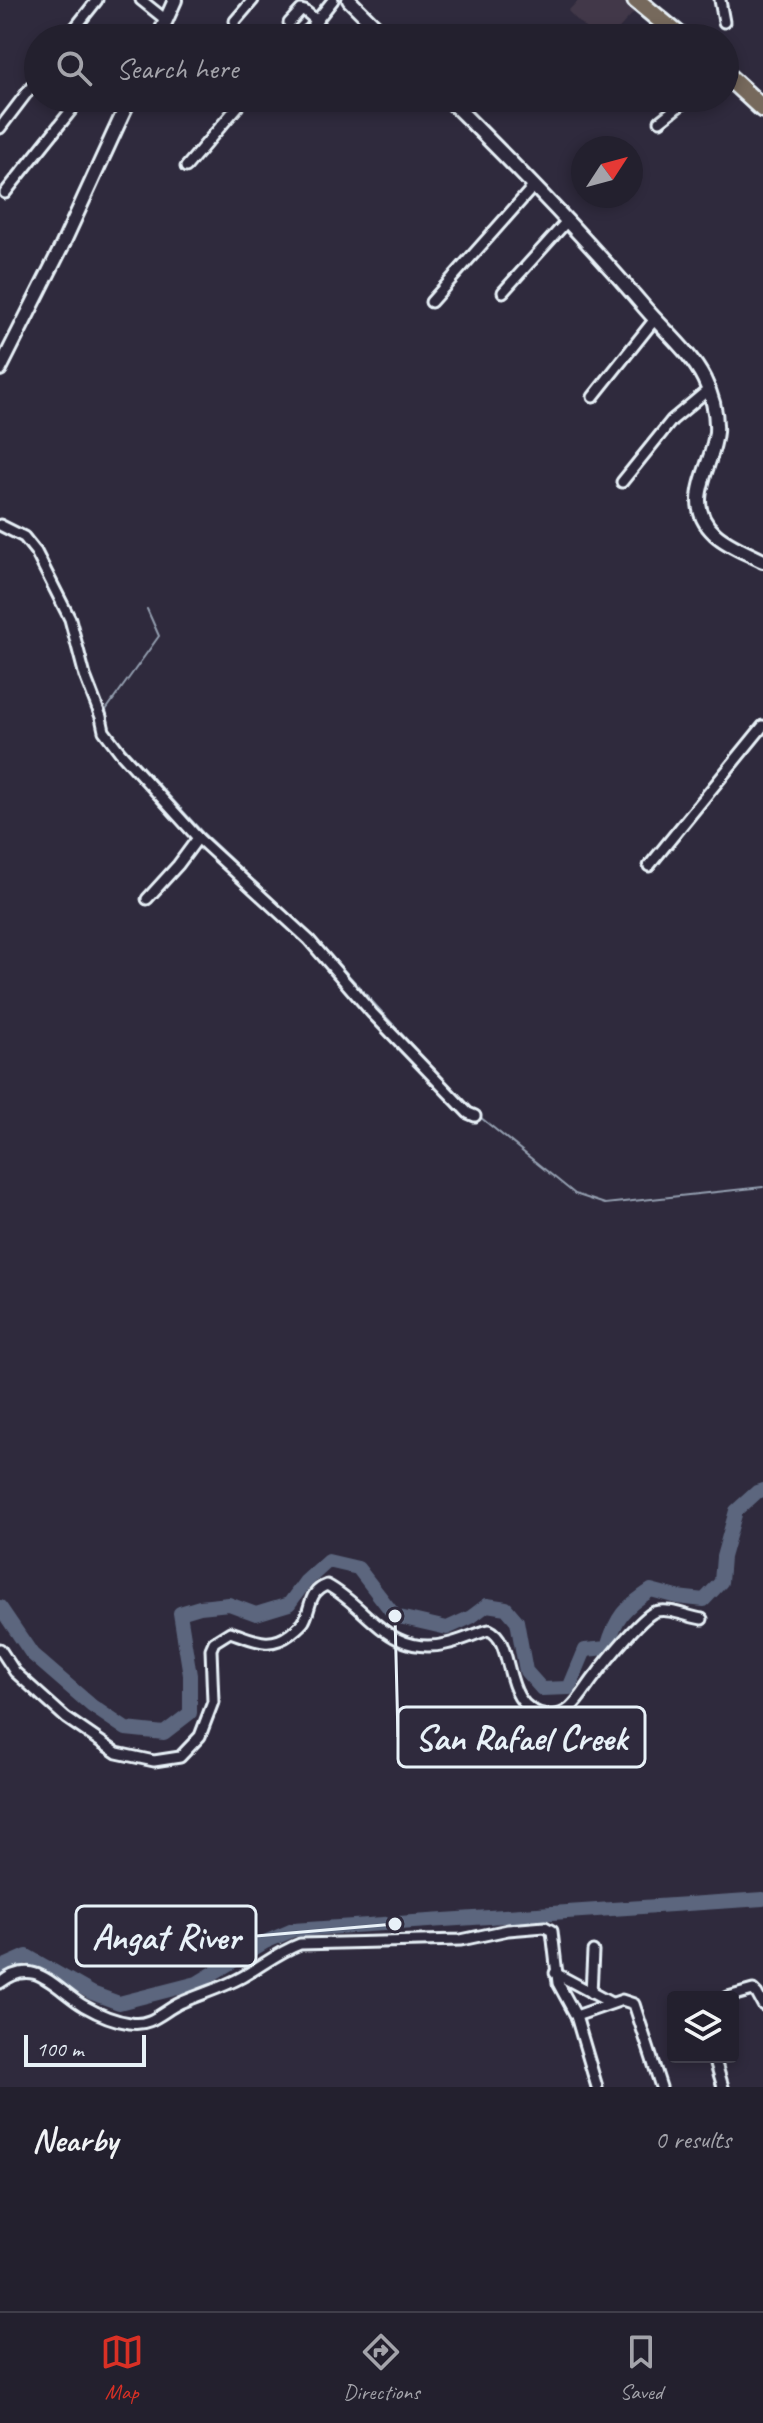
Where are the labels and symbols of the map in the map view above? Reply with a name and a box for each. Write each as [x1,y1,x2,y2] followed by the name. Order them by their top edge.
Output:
[571,136,643,208] north arrow
[398,1707,645,1767] callout: San Rafael Creek
[415,1715,631,1761] text: San Rafael Creek
[76,1906,256,1966] callout: Angat River
[92,1914,244,1960] text: Angat River
[24,2031,146,2067] scale bar

